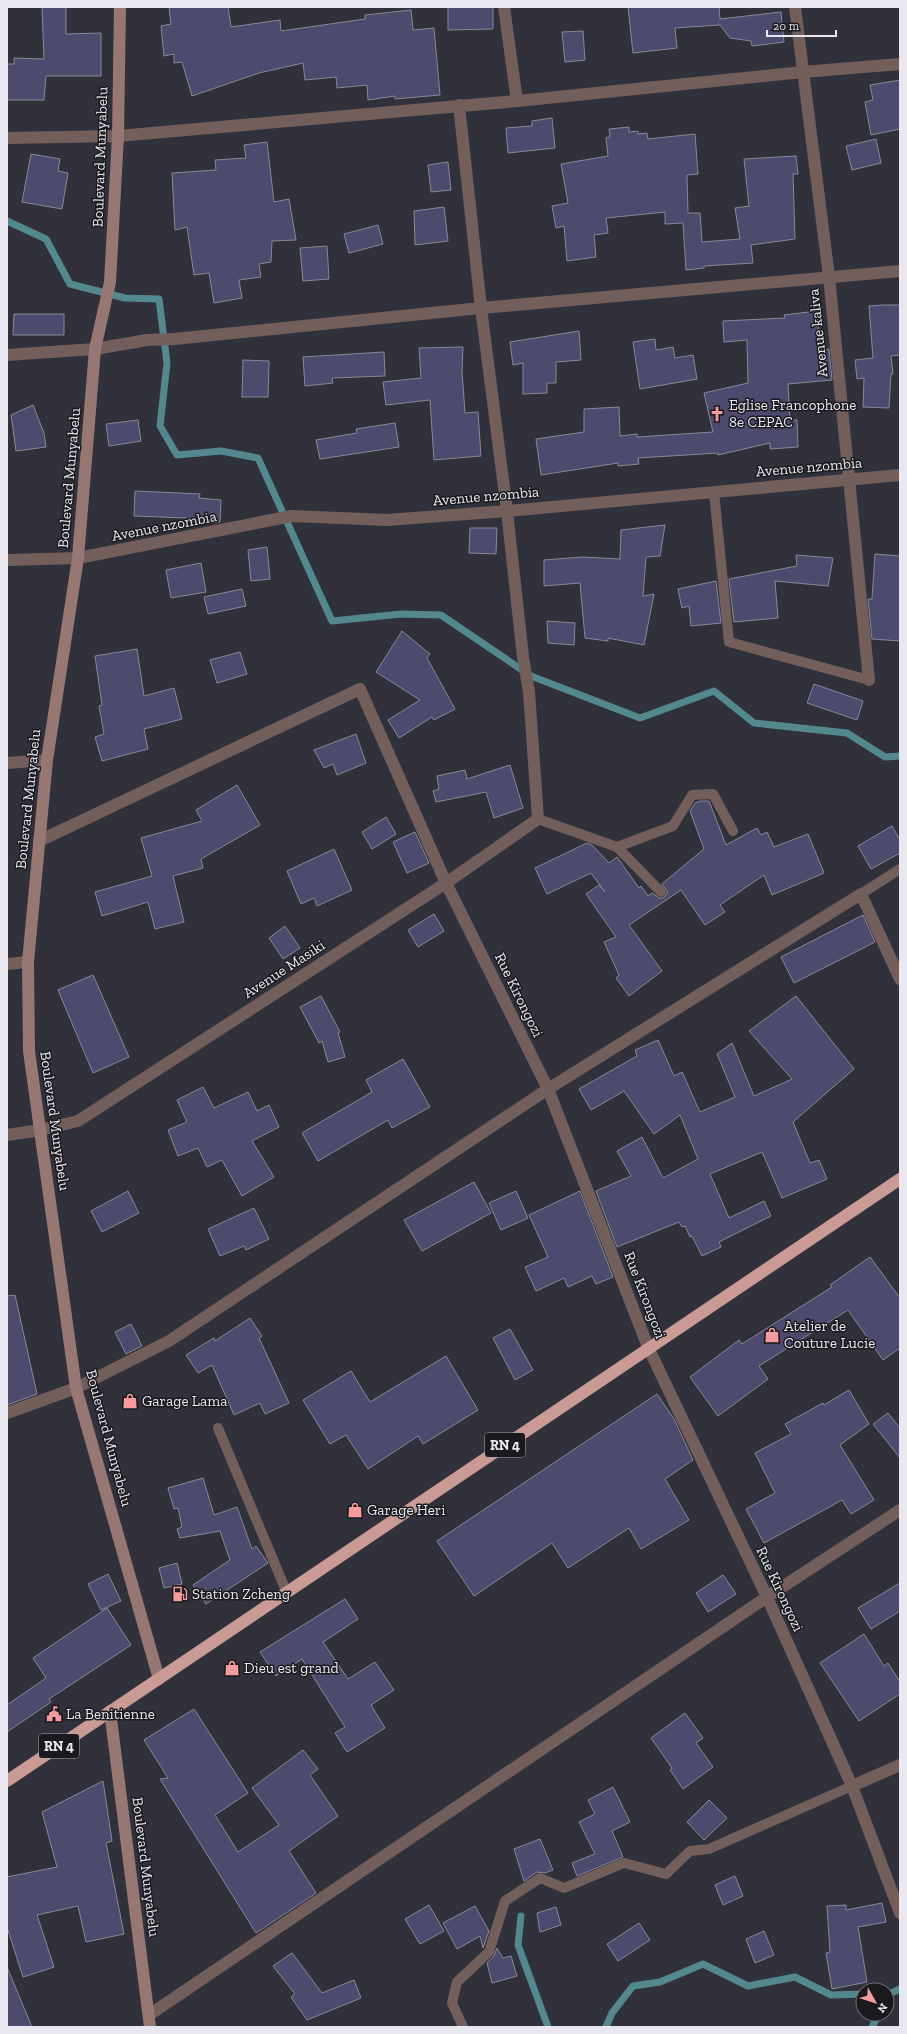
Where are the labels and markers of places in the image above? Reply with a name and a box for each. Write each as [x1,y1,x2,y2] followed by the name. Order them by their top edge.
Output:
[729,396,856,431] place label: Eglise Francophone 8e CEPAC
[708,405,726,423] church icon: Eglise Francophone 8e CEPAC
[784,1317,875,1352] place label: Atelier de Couture Lucie
[763,1326,781,1344] shop icon: Atelier de Couture Lucie
[121,1392,139,1410] shop icon: Garage Lama
[142,1392,227,1410] place label: Garage Lama
[346,1501,364,1519] shop icon: Garage Heri
[367,1501,445,1519] place label: Garage Heri
[171,1585,189,1603] fuel station icon: Station Zcheng
[192,1585,290,1603] place label: Station Zcheng
[223,1659,241,1677] shop icon: Dieu est grand
[244,1659,340,1677] place label: Dieu est grand
[45,1705,63,1723] public building icon: La Benitienne
[66,1705,155,1723] place label: La Benitienne

